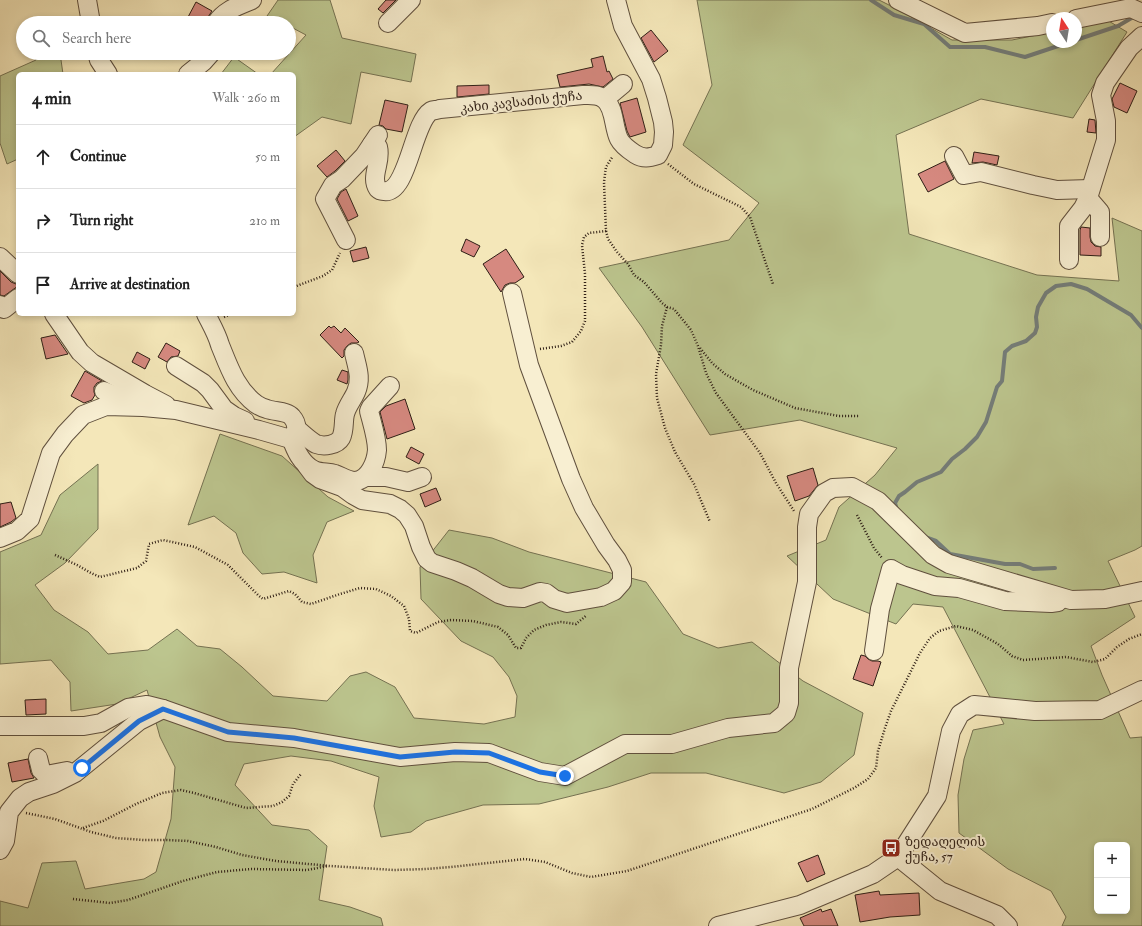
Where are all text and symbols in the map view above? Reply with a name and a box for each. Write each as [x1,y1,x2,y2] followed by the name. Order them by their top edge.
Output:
[1046,12,1082,48] north arrow
[16,16,296,60] search box
[30,27,52,49] icon: search
[62,29,131,48] text: Search here
[32,88,71,109] text: 4 min
[459,88,583,116] street label: კახი კავსაძის ქუჩა
[212,90,280,106] text: Walk · 260 m
[32,146,54,168] icon: ahead
[70,147,126,166] text: Continue
[255,149,280,165] text: 50 m
[32,210,54,232] icon: right
[70,211,133,230] text: Turn right
[249,213,280,229] text: 210 m
[32,274,54,296] icon: arrive
[70,275,190,294] text: Arrive at destination
[73,759,91,777] route start
[556,767,574,785] route end
[905,834,985,865] place label: ზედაღელის ქუჩა, 57
[880,837,902,859] bus stop icon: ზედაღელის ქუჩა, 57
[1094,842,1130,914] map controls
[1094,842,1130,878] button: +
[1094,878,1130,914] button: −

